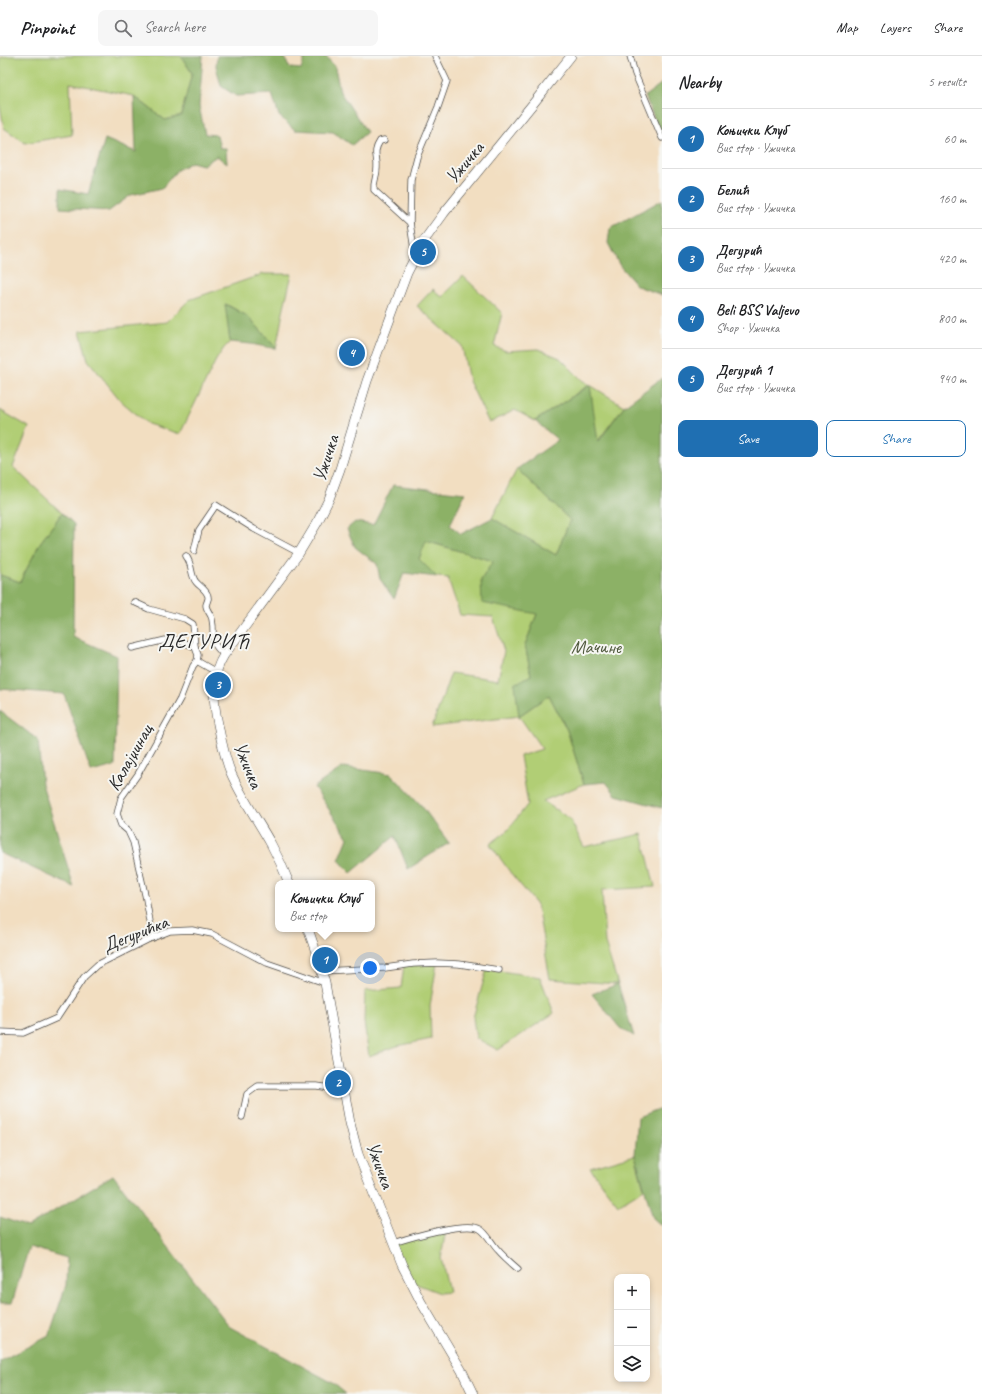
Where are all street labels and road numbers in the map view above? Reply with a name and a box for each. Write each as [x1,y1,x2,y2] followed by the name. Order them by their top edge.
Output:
[440,136,490,189] street label: Ужичка
[307,431,345,485] street label: Ужичка
[101,719,159,795] street label: Калајџинац
[228,739,269,793] street label: Ужичка
[99,909,173,958] street label: Дегурићка
[361,1139,400,1193] street label: Ужичка

